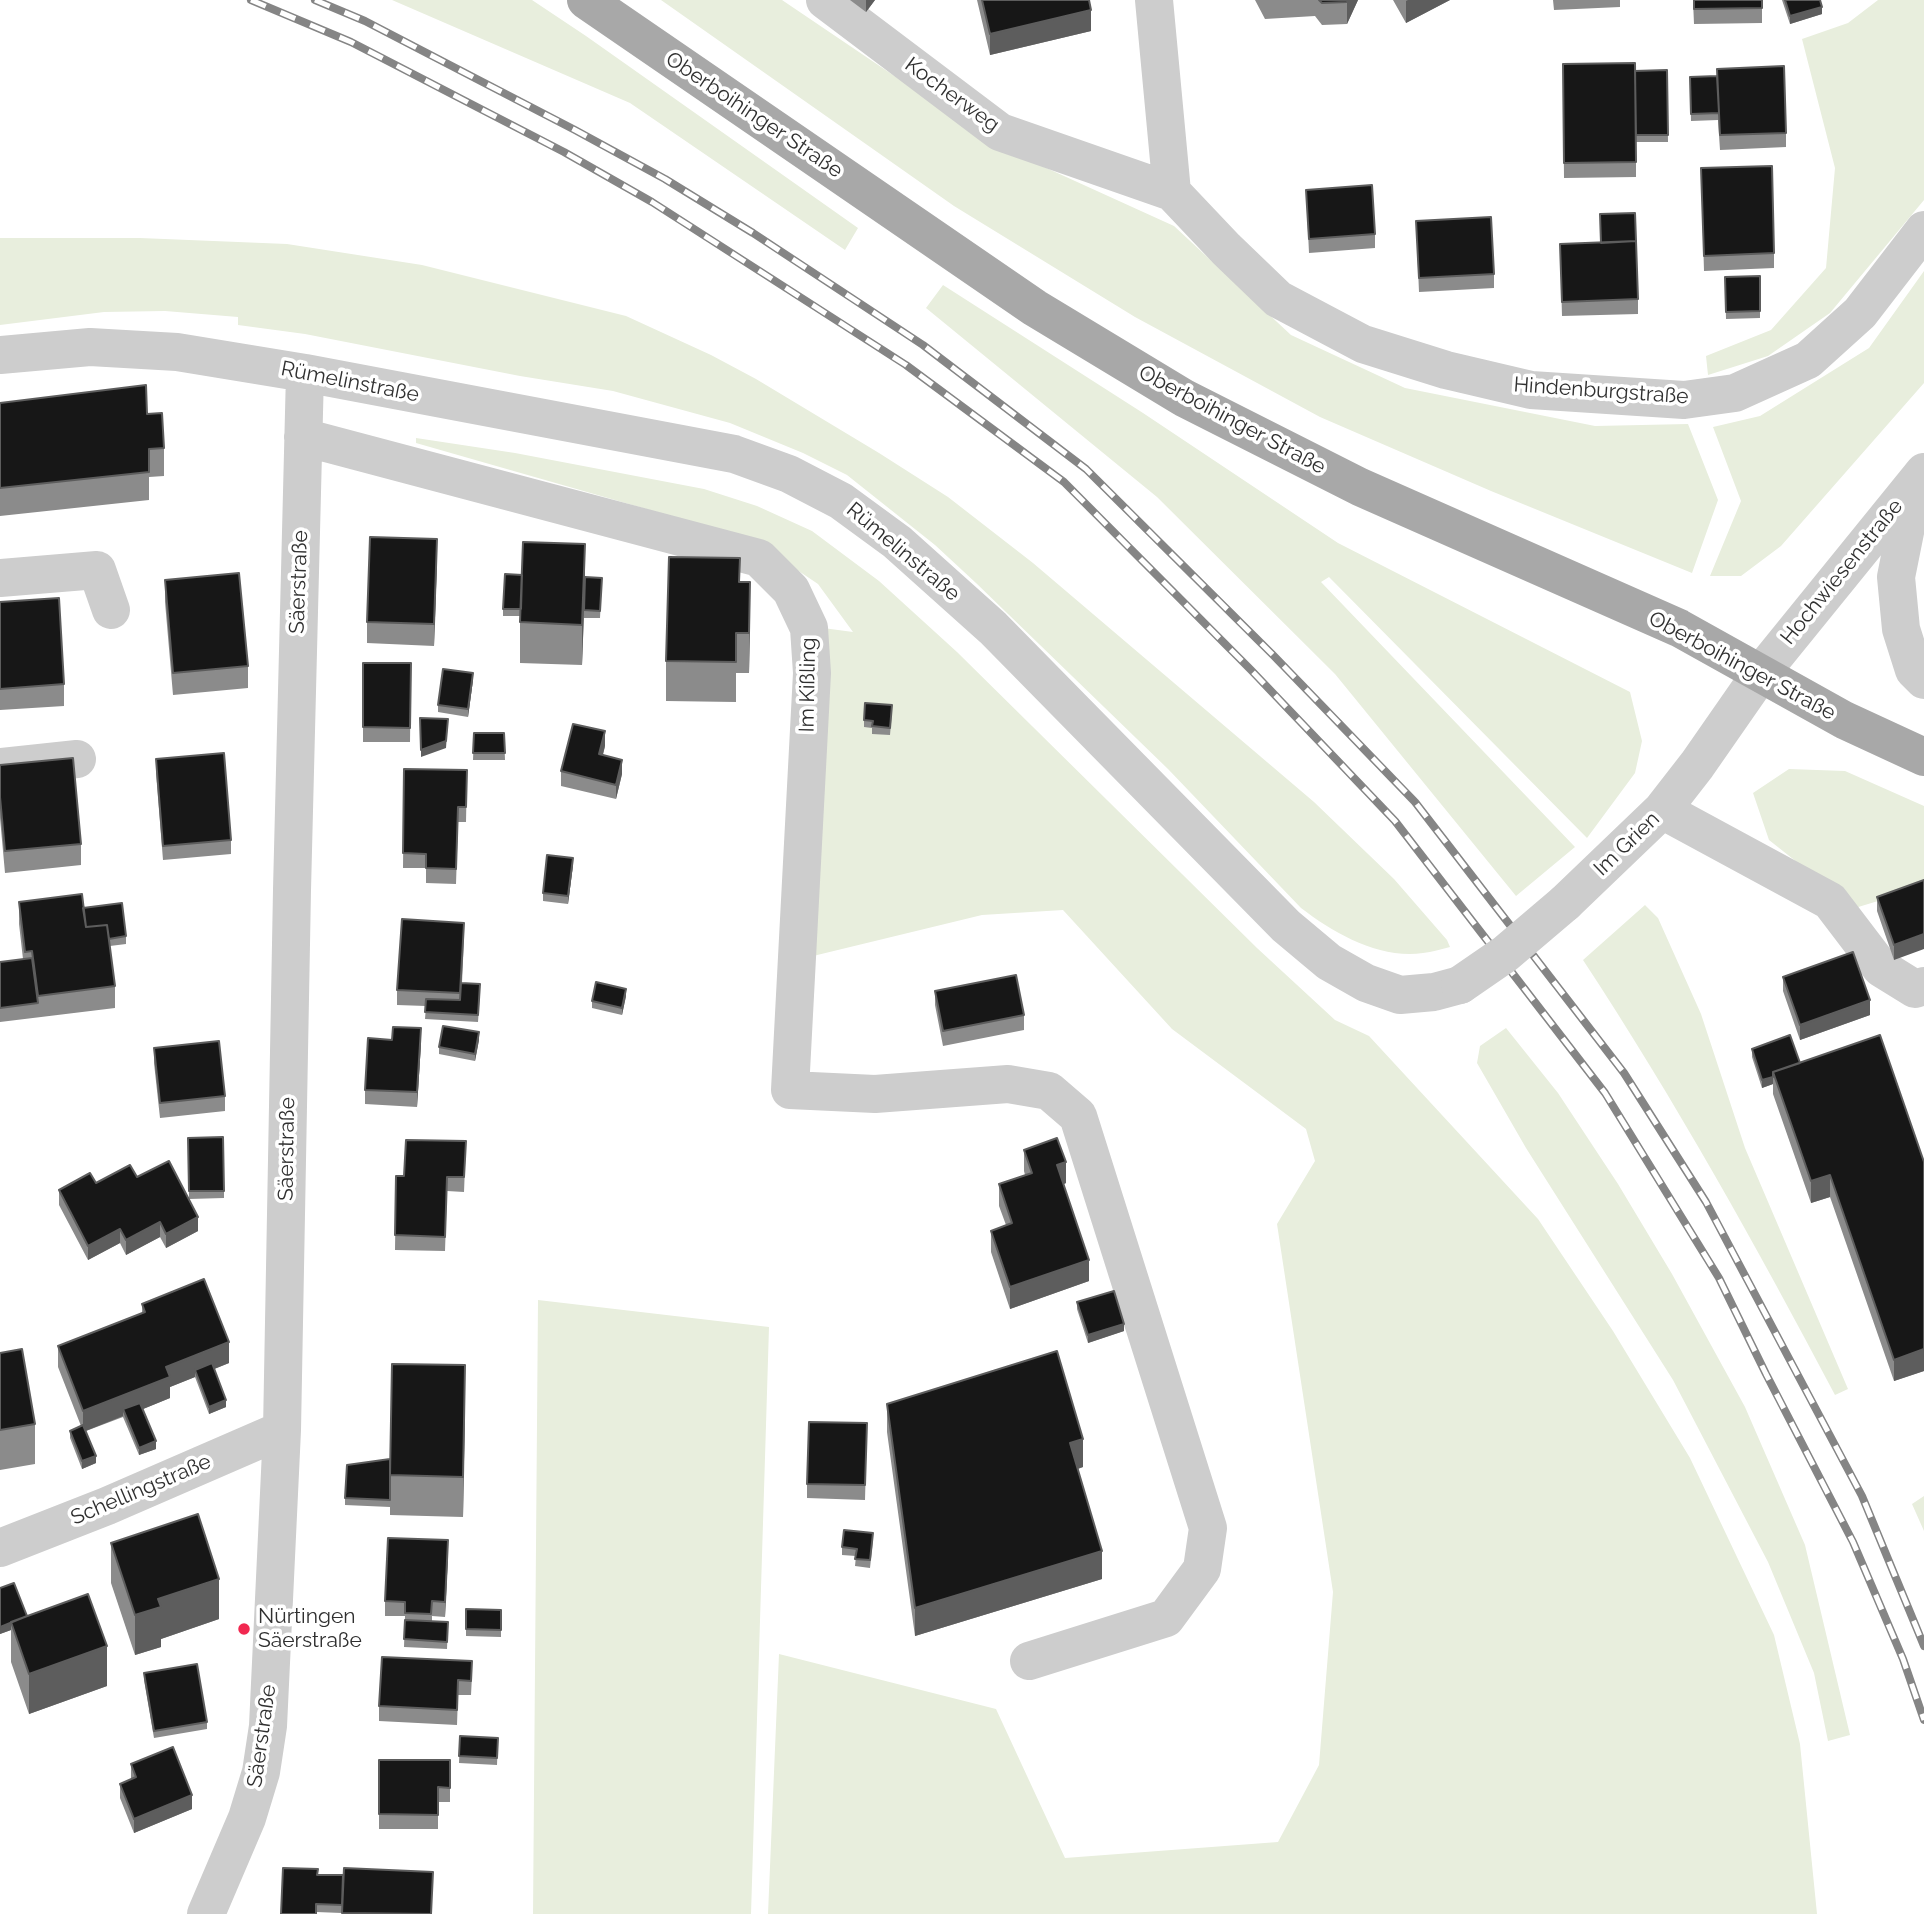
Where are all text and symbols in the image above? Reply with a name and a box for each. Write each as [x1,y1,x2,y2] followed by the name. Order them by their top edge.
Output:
[661,46,847,184] street label: Oberboihinger Straße
[900,52,1004,138] street label: Kocherweg
[279,356,421,408] street label: Rümelinstraße
[1134,360,1330,480] street label: Oberboihinger Straße
[1513,372,1689,410] street label: Hindenburgstraße
[1776,494,1908,650] street label: Hochwiesenstraße
[841,497,965,607] street label: Rümelinstraße
[285,530,313,634] street label: Säerstraße
[1644,606,1840,726] street label: Oberboihinger Straße
[795,637,821,733] street label: Im Kißling
[1589,807,1665,881] street label: Im Grien
[273,1097,301,1201] street label: Säerstraße
[67,1449,215,1531] street label: Schellingstraße
[258,1604,362,1654] place label: Nürtingen Säerstraße
[236,1621,252,1637] marker: Nürtingen Säerstraße
[242,1683,282,1789] street label: Säerstraße

